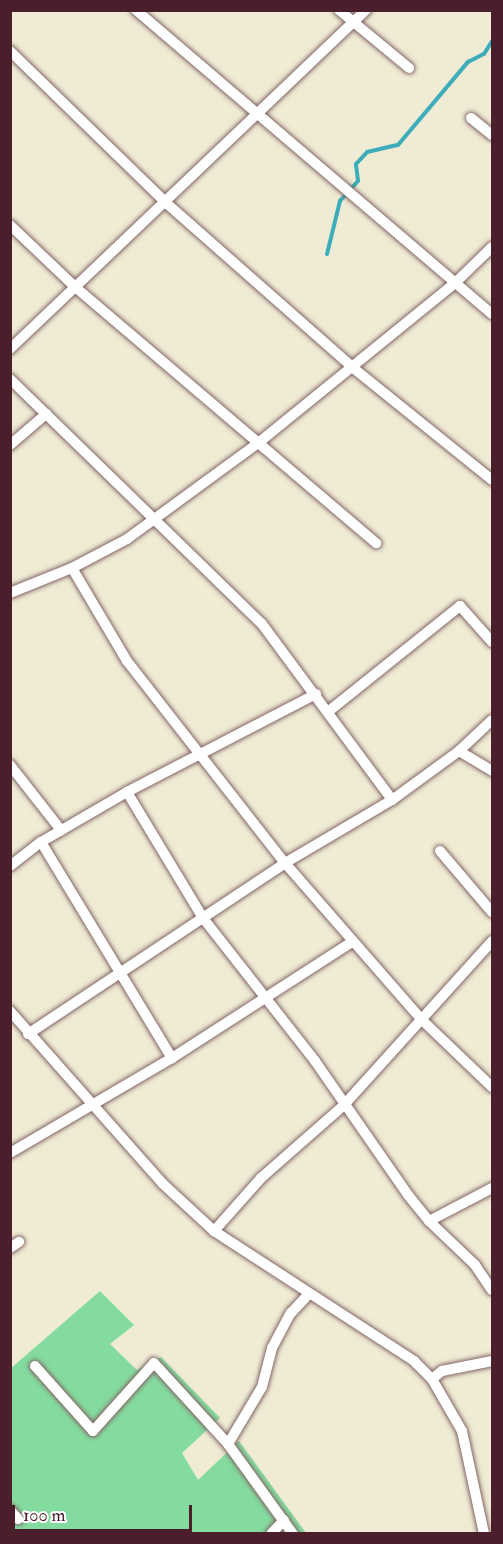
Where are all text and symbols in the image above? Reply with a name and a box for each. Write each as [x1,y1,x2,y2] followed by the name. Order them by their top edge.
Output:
[15,1493,195,1531] scale bar
[23,1504,66,1527] text: 100 m

